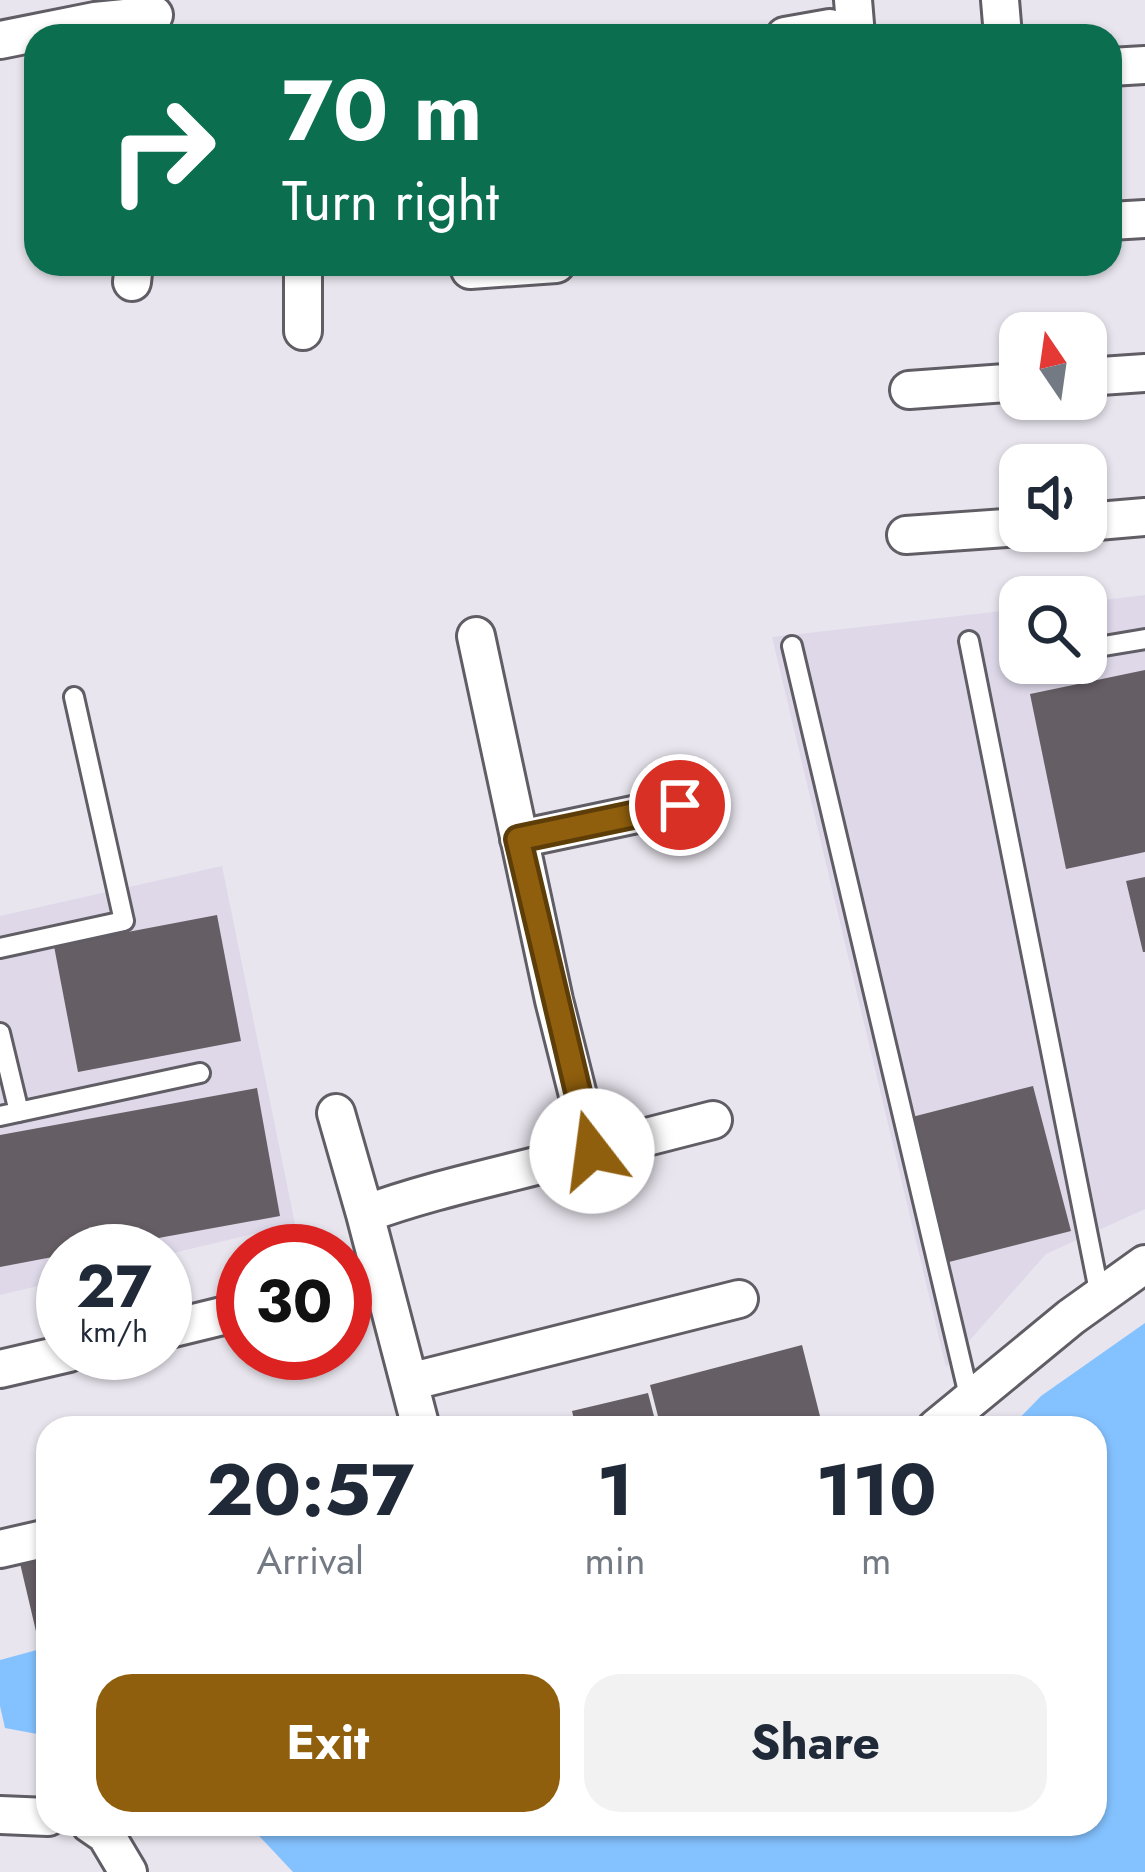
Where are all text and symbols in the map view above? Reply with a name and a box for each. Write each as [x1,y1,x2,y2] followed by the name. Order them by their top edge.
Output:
[282,50,482,172] text: 70 m
[84,72,240,228] icon: right
[282,162,499,240] text: Turn right
[999,312,1107,420] north arrow
[999,312,1107,684] map controls
[999,444,1107,552] button: sound
[999,576,1107,684] button: search
[629,754,731,856] pin
[647,772,713,838] icon: arrive
[529,1088,655,1214] position arrow
[216,1224,372,1380] speed limit sign: 30
[76,1243,152,1330] text: 27
[80,1310,148,1353] text: km/h
[206,1438,414,1542] text: 20:57
[597,1438,633,1542] text: 1
[816,1438,937,1542] text: 110
[256,1532,364,1589] text: Arrival
[584,1532,645,1589] text: min
[861,1532,891,1589] text: m
[96,1674,560,1812] button: Exit
[584,1674,1047,1812] button: Share

